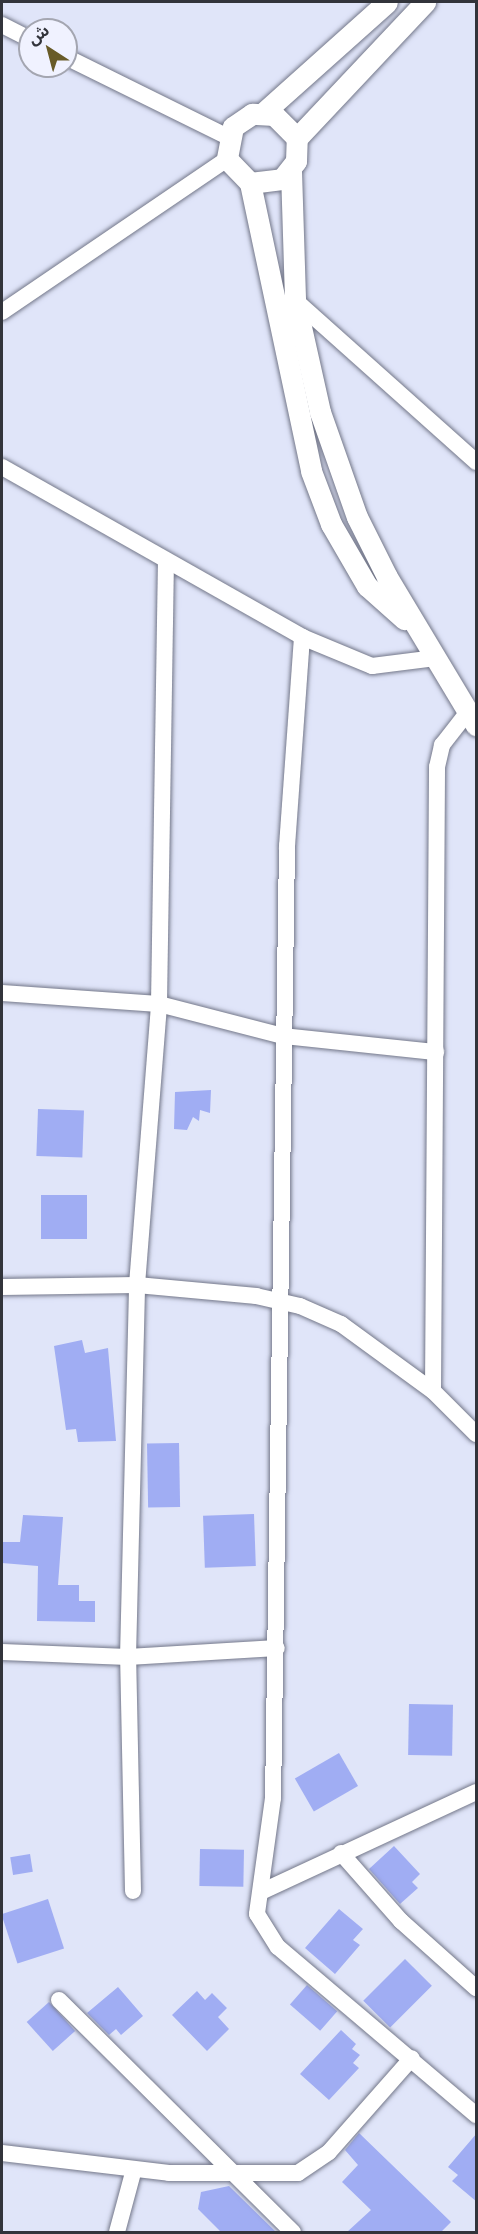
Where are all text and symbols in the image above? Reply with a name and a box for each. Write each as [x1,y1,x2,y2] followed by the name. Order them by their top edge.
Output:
[18,18,78,78] north arrow
[24,21,53,49] text: ش

